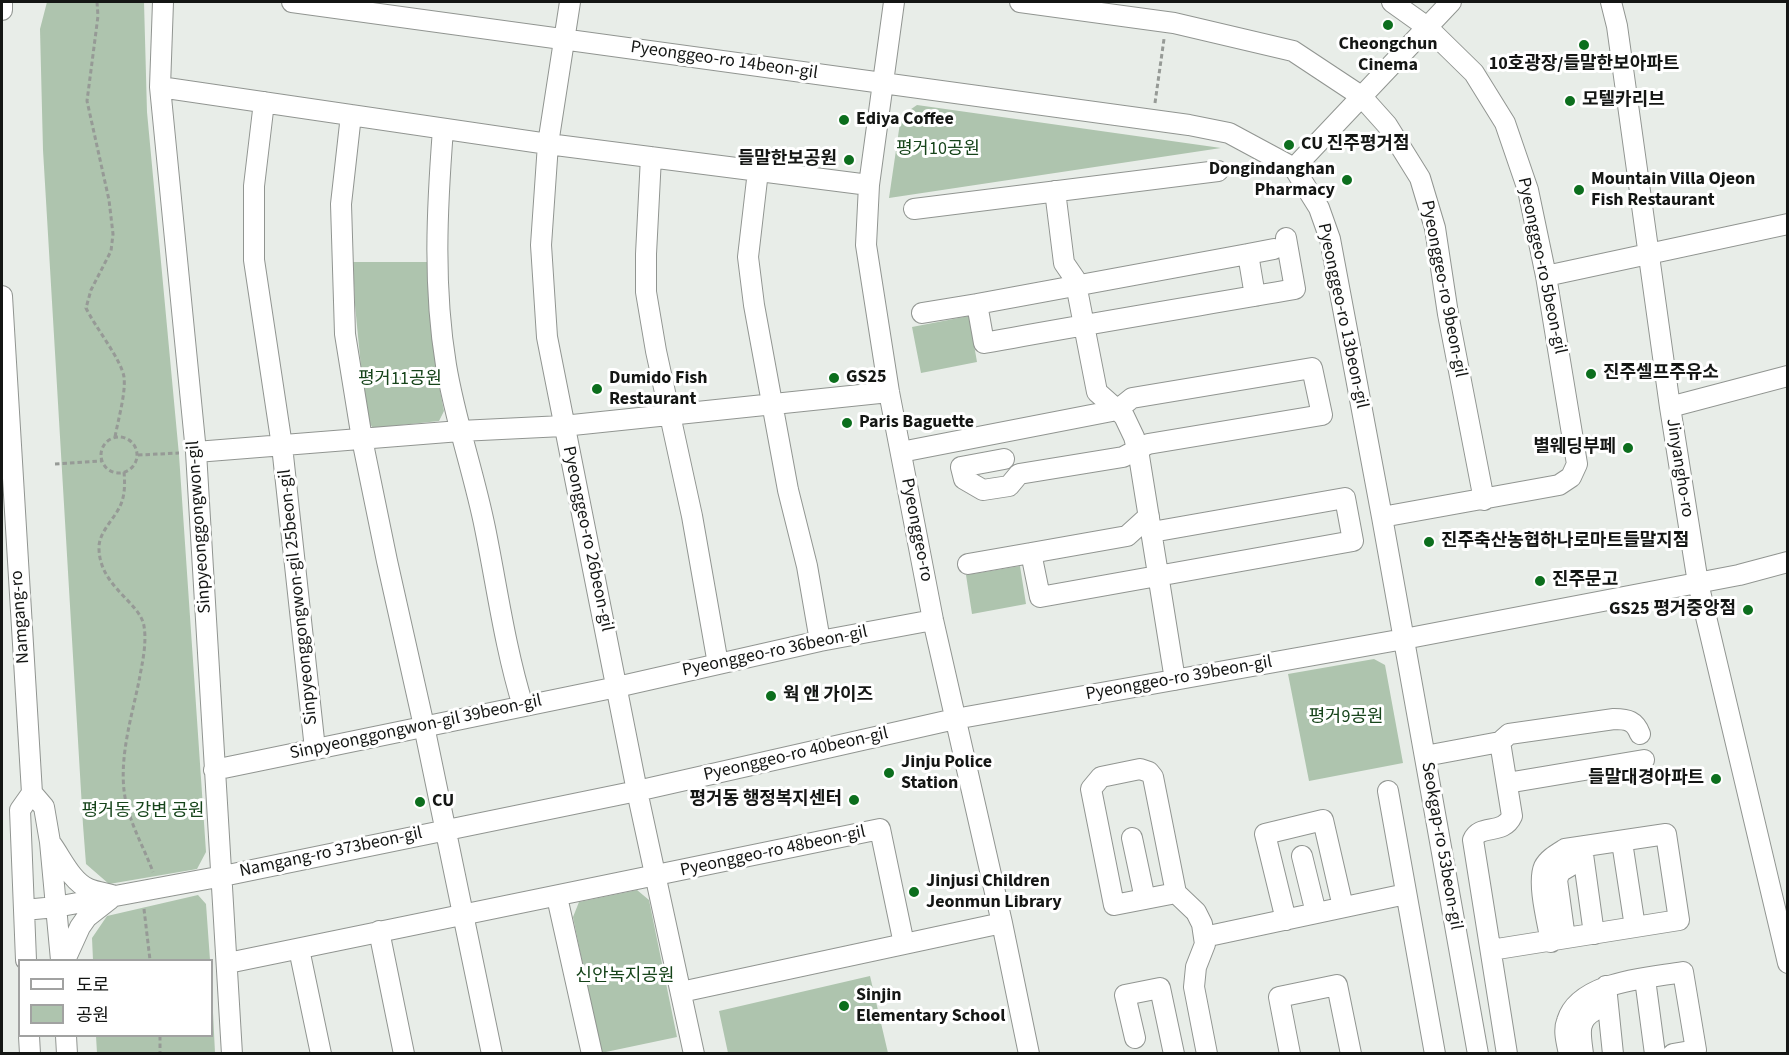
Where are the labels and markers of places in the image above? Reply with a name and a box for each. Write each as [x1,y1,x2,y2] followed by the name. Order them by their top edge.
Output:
[1381,18,1395,32] marker: Cheongchun Cinema
[1339,34,1437,76] place label: Cheongchun Cinema
[1577,38,1591,52] marker: 10호광장/들말한보아파트
[1489,54,1679,76] place label: 10호광장/들말한보아파트
[1582,90,1665,112] place label: 모텔카리브
[1563,94,1577,108] marker: 모텔카리브
[856,109,954,131] place label: Ediya Coffee
[837,113,851,127] marker: Ediya Coffee
[1301,134,1410,156] place label: CU 진주평거점
[1282,138,1296,152] marker: CU 진주평거점
[738,149,837,171] place label: 들말한보공원
[842,153,856,167] marker: 들말한보공원
[1209,159,1335,201] place label: Dongindanghan Pharmacy
[1591,169,1755,212] place label: Mountain Villa Ojeon Fish Restaurant
[1340,173,1354,187] marker: Dongindanghan Pharmacy
[1572,183,1586,197] marker: Mountain Villa Ojeon Fish Restaurant
[1603,363,1719,385] place label: 진주셀프주유소
[846,367,886,389] place label: GS25
[1584,367,1598,381] marker: 진주셀프주유소
[609,368,708,410] place label: Dumido Fish Restaurant
[827,371,841,385] marker: GS25
[590,382,604,396] marker: Dumido Fish Restaurant
[859,412,974,434] place label: Paris Baguette
[840,416,854,430] marker: Paris Baguette
[1533,437,1616,459] place label: 별웨딩부페
[1621,441,1635,455] marker: 별웨딩부페
[1441,531,1689,553] place label: 진주축산농협하나로마트들말지점
[1422,535,1436,549] marker: 진주축산농협하나로마트들말지점
[1552,570,1618,592] place label: 진주문고
[1533,574,1547,588] marker: 진주문고
[1609,599,1736,621] place label: GS25 평거중앙점
[1741,603,1755,617] marker: GS25 평거중앙점
[783,685,873,707] place label: 웍 앤 가이즈
[764,689,778,703] marker: 웍 앤 가이즈
[901,752,992,795] place label: Jinju Police Station
[882,766,896,780] marker: Jinju Police Station
[1588,768,1704,790] place label: 들말대경아파트
[1709,772,1723,786] marker: 들말대경아파트
[689,789,842,811] place label: 평거동 행정복지센터
[432,791,454,813] place label: CU
[847,793,861,807] marker: 평거동 행정복지센터
[413,795,427,809] marker: CU
[926,871,1062,914] place label: Jinjusi Children Jeonmun Library
[907,885,921,899] marker: Jinjusi Children Jeonmun Library
[856,985,1006,1028] place label: Sinjin Elementary School
[837,999,851,1013] marker: Sinjin Elementary School

